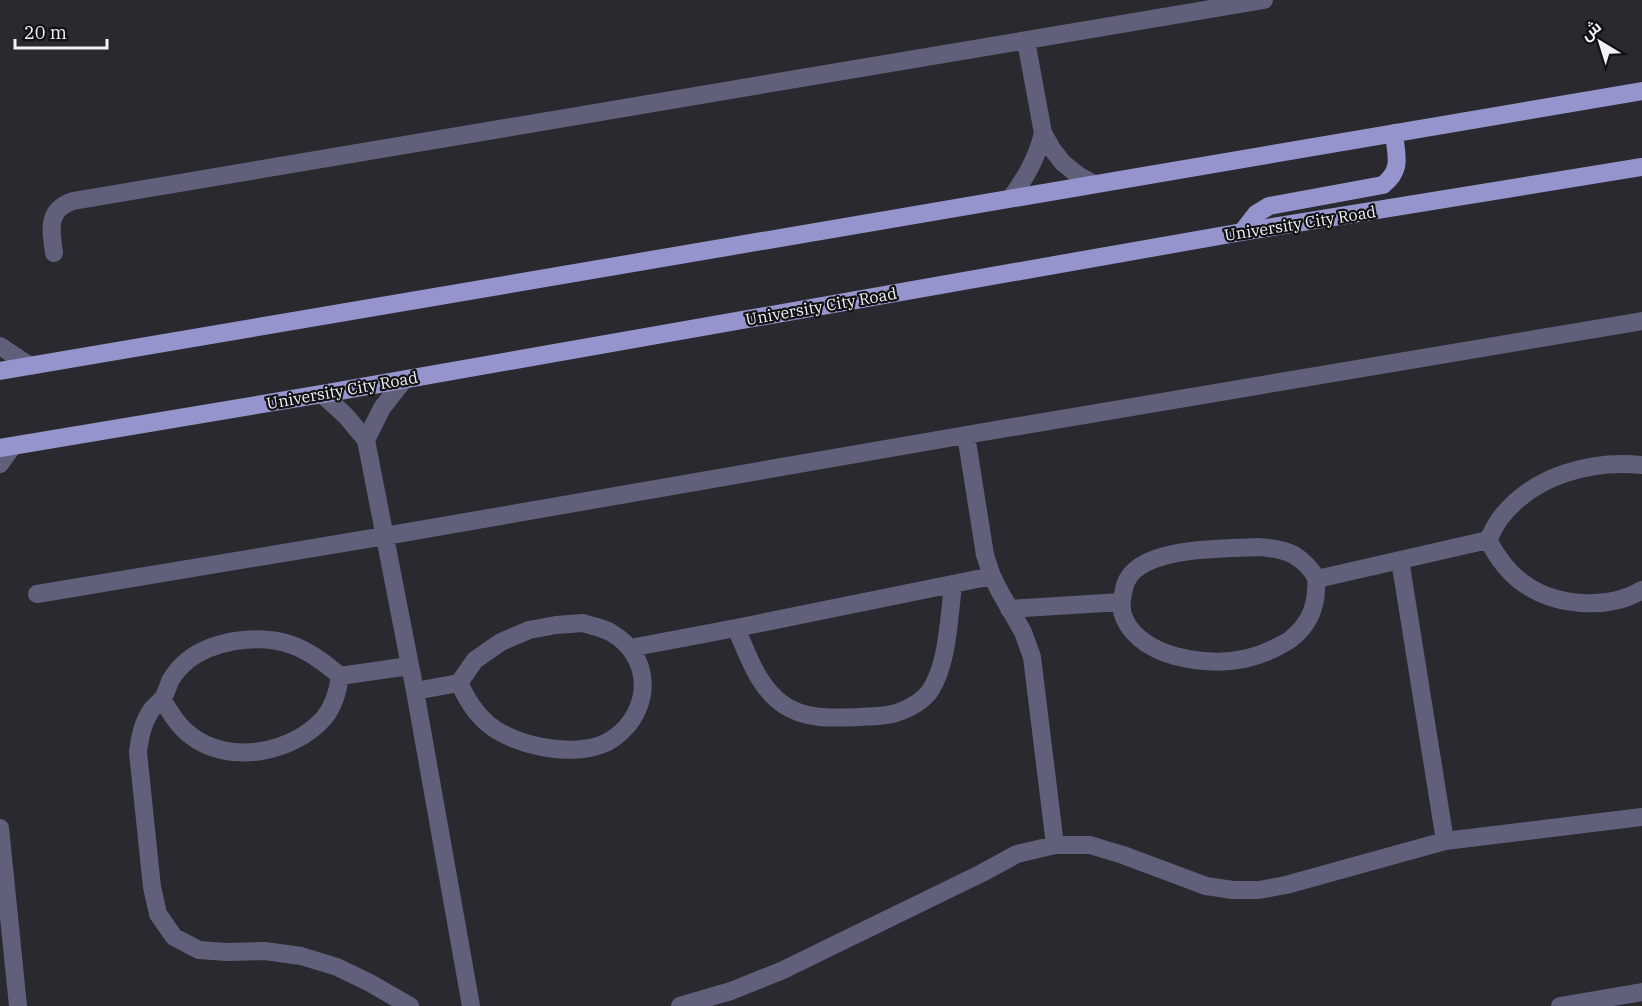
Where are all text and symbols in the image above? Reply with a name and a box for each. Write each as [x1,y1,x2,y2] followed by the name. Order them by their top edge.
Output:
[15,12,106,50] scale bar
[1570,12,1630,72] north arrow
[1577,16,1605,44] text: ش
[24,21,67,44] text: 20 m
[1223,201,1378,245] street label: University City Road
[744,283,898,329] street label: University City Road
[265,367,419,413] street label: University City Road

